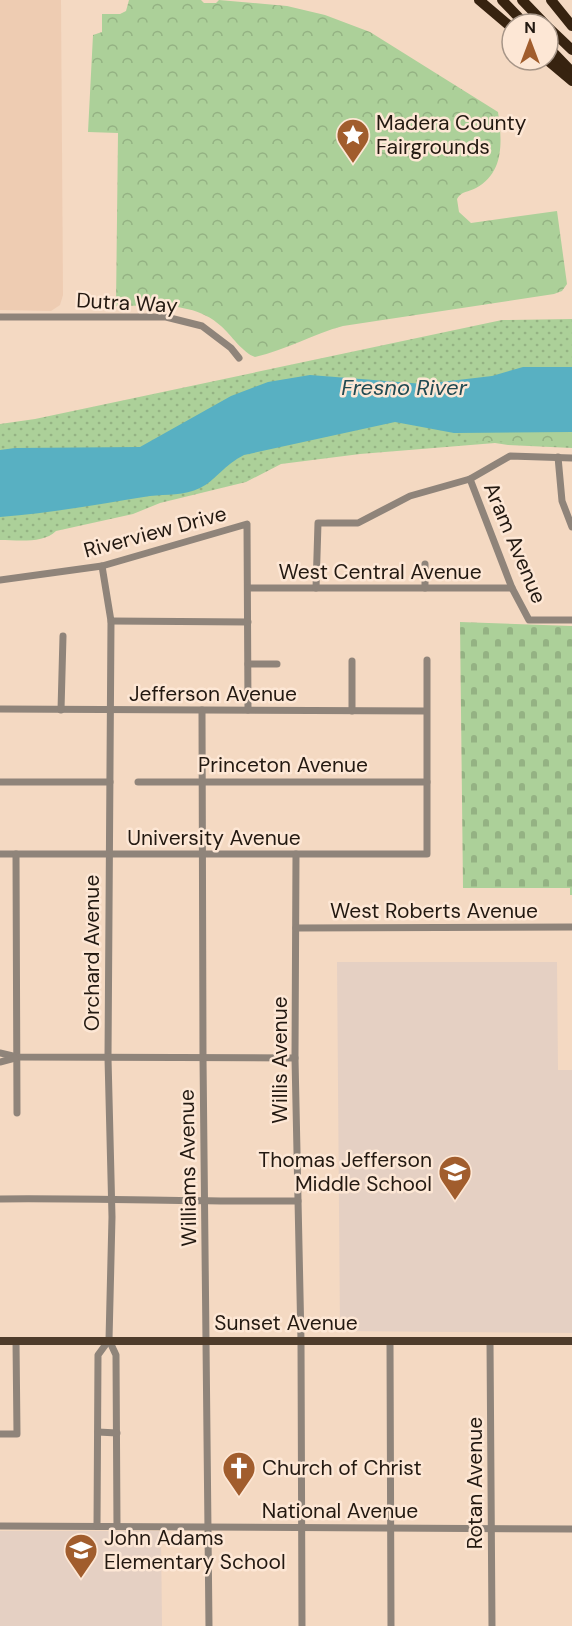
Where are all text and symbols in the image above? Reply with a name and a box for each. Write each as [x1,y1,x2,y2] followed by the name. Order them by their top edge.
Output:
[500,12,560,72] north arrow
[524,17,536,38] text: N
[376,109,527,161] place label: Madera County Fairgrounds
[335,117,371,164] place icon: Madera County Fairgrounds
[76,286,179,320] street label: Dutra Way
[341,373,468,402] water label: Fresno River
[477,478,553,608] street label: Aram Avenue
[81,499,230,565] street label: Riverview Drive
[278,558,482,586] street label: West Central Avenue
[129,680,297,708] street label: Jefferson Avenue
[198,751,368,779] street label: Princeton Avenue
[127,824,301,852] street label: University Avenue
[78,875,106,1031] street label: Orchard Avenue
[330,897,538,925] street label: West Roberts Avenue
[266,996,294,1124] street label: Willis Avenue
[173,1089,203,1247] street label: Williams Avenue
[258,1146,432,1198] place label: Thomas Jefferson Middle School
[437,1154,473,1201] school or university icon: Thomas Jefferson Middle School
[214,1309,358,1337] street label: Sunset Avenue
[461,1417,489,1549] street label: Rotan Avenue
[221,1450,257,1497] church icon: Church of Christ
[262,1454,422,1482] place label: Church of Christ
[262,1497,418,1525] street label: National Avenue
[104,1524,286,1576] place label: John Adams Elementary School
[63,1532,99,1579] school or university icon: John Adams Elementary School

